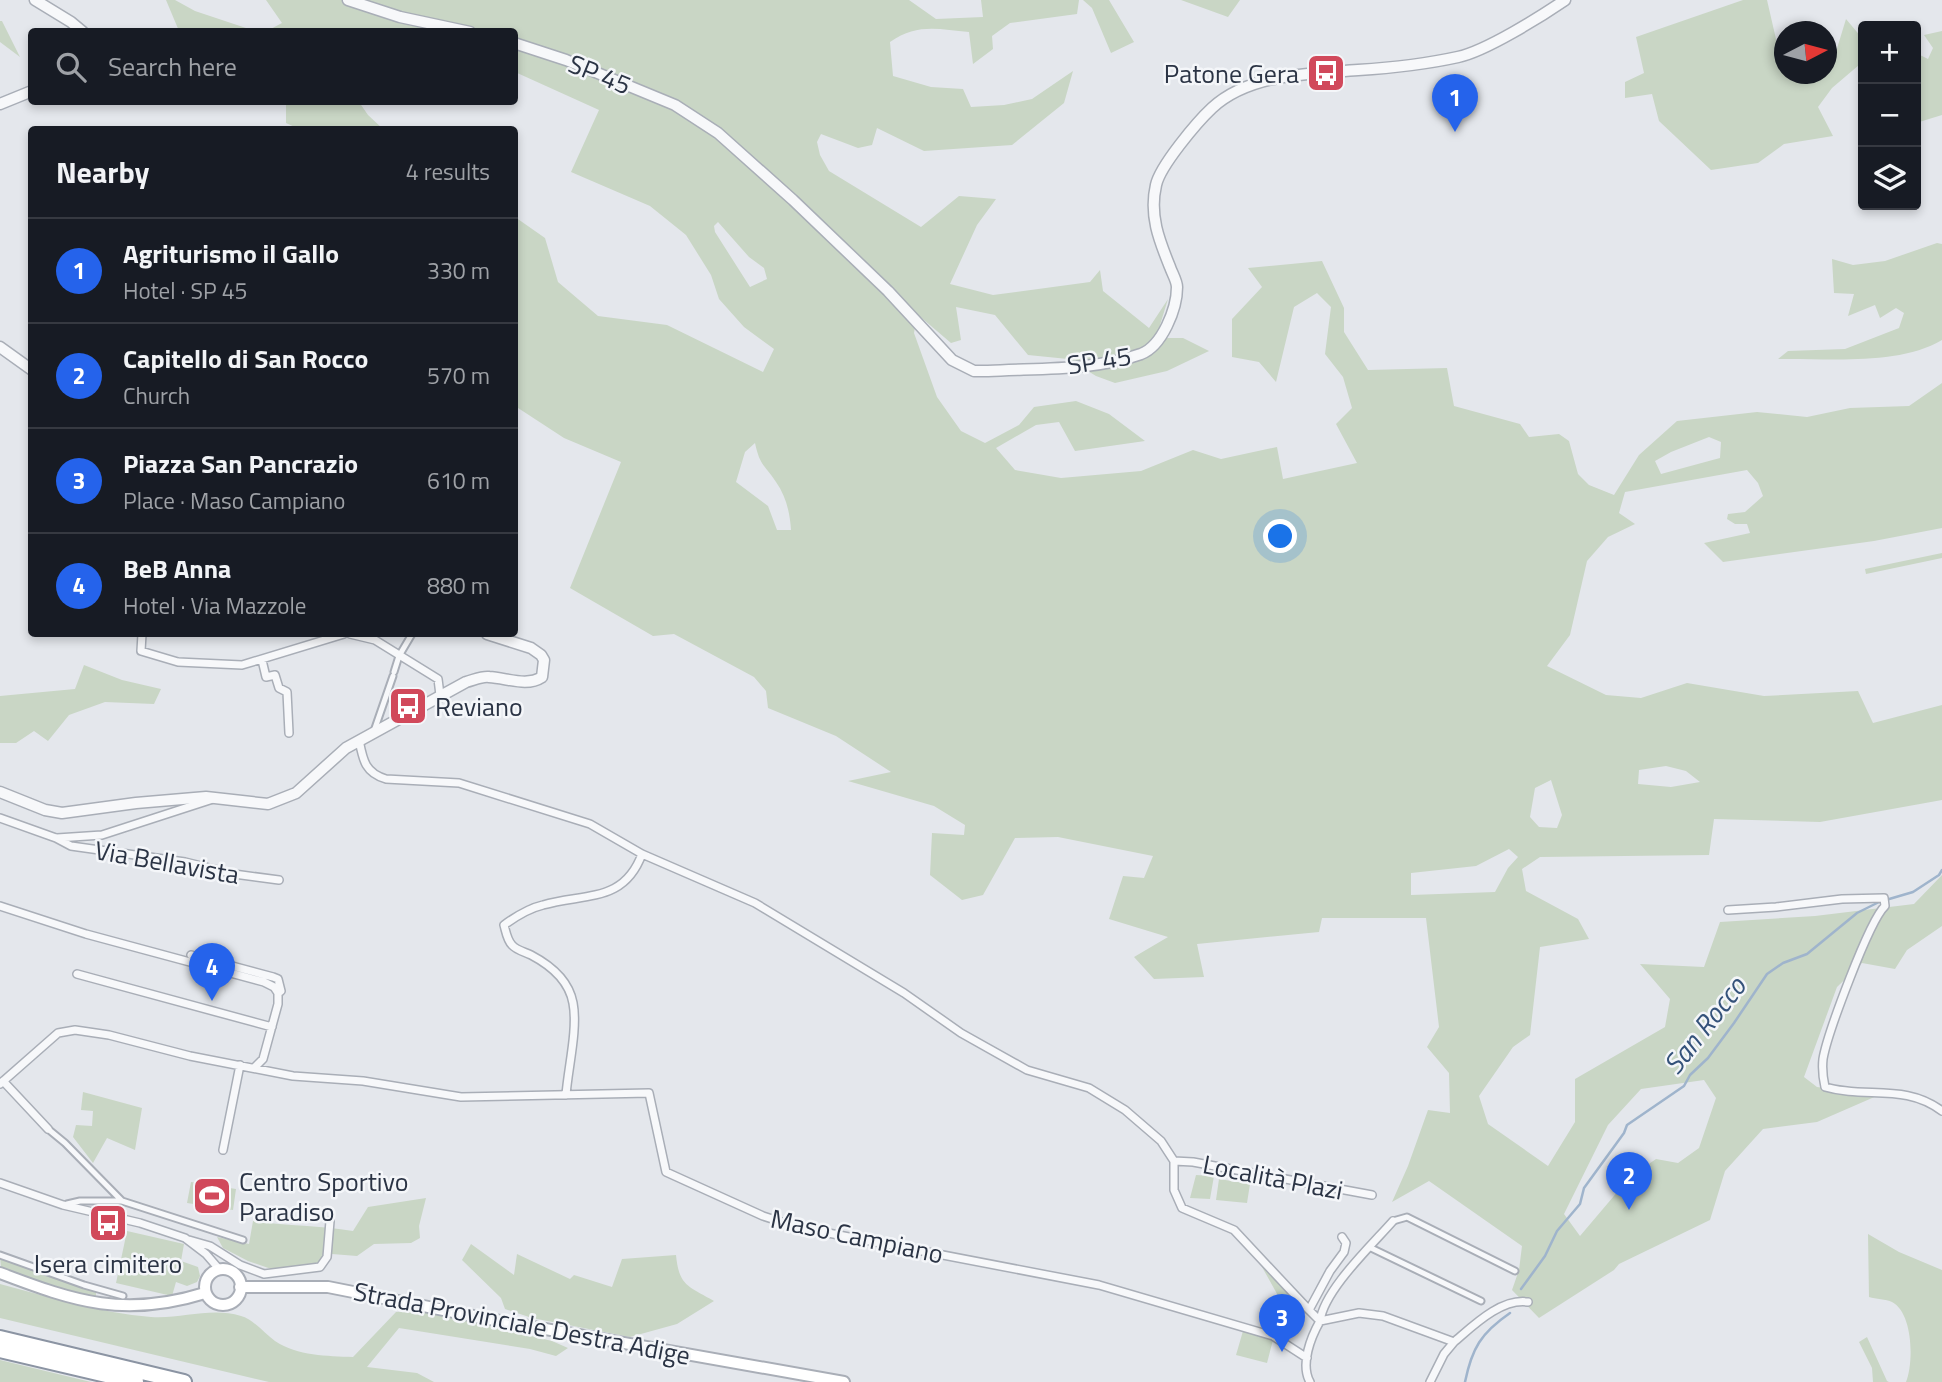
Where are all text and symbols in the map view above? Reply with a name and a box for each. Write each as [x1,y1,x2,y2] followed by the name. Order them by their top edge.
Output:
[1774,21,1837,84] north arrow
[1858,21,1921,210] map controls
[1858,21,1921,84] button: +
[28,28,518,105] search box
[563,44,637,104] street label: SP 45
[108,47,237,86] text: Search here
[52,48,90,86] icon: search
[1305,52,1347,94] bus stop icon: Patone Gera
[1164,54,1299,93] place label: Patone Gera
[1432,74,1478,132] pin: 1
[1858,84,1921,147] button: −
[1858,147,1921,210] button: layers
[56,149,149,195] text: Nearby
[406,154,490,189] text: 4 results
[123,234,339,273] text: Agriturismo il Gallo
[73,253,85,288] text: 1
[427,253,490,288] text: 330 m
[123,273,248,308] text: Hotel · SP 45
[1064,336,1134,384] street label: SP 45
[123,339,368,378] text: Capitello di San Rocco
[73,358,85,393] text: 2
[427,358,490,393] text: 570 m
[123,378,190,413] text: Church
[123,444,358,483] text: Piazza San Pancrazio
[73,463,85,498] text: 3
[427,463,490,498] text: 610 m
[123,483,345,518] text: Place · Maso Campiano
[1263,519,1297,553] your location
[123,549,231,588] text: BeB Anna
[73,568,85,603] text: 4
[427,568,490,603] text: 880 m
[123,588,306,623] text: Hotel · Via Mazzole
[387,685,429,727] bus stop icon: Reviano
[435,687,523,726] place label: Reviano
[92,830,242,894] street label: Via Bellavista
[189,943,235,1001] pin: 4
[1652,966,1757,1083] water label: San Rocco
[1200,1144,1346,1210] street label: Località Plazi
[1606,1152,1652,1210] pin: 2
[239,1162,409,1231] place label: Centro Sportivo Paradiso
[191,1175,233,1217] sports icon: Centro Sportivo Paradiso
[767,1199,947,1273] street label: Maso Campiano
[87,1202,129,1244] bus stop icon: Isera cimitero
[34,1244,182,1283] place label: Isera cimitero
[350,1271,694,1375] street label: Strada Provinciale Destra Adige
[1259,1294,1305,1352] pin: 3

